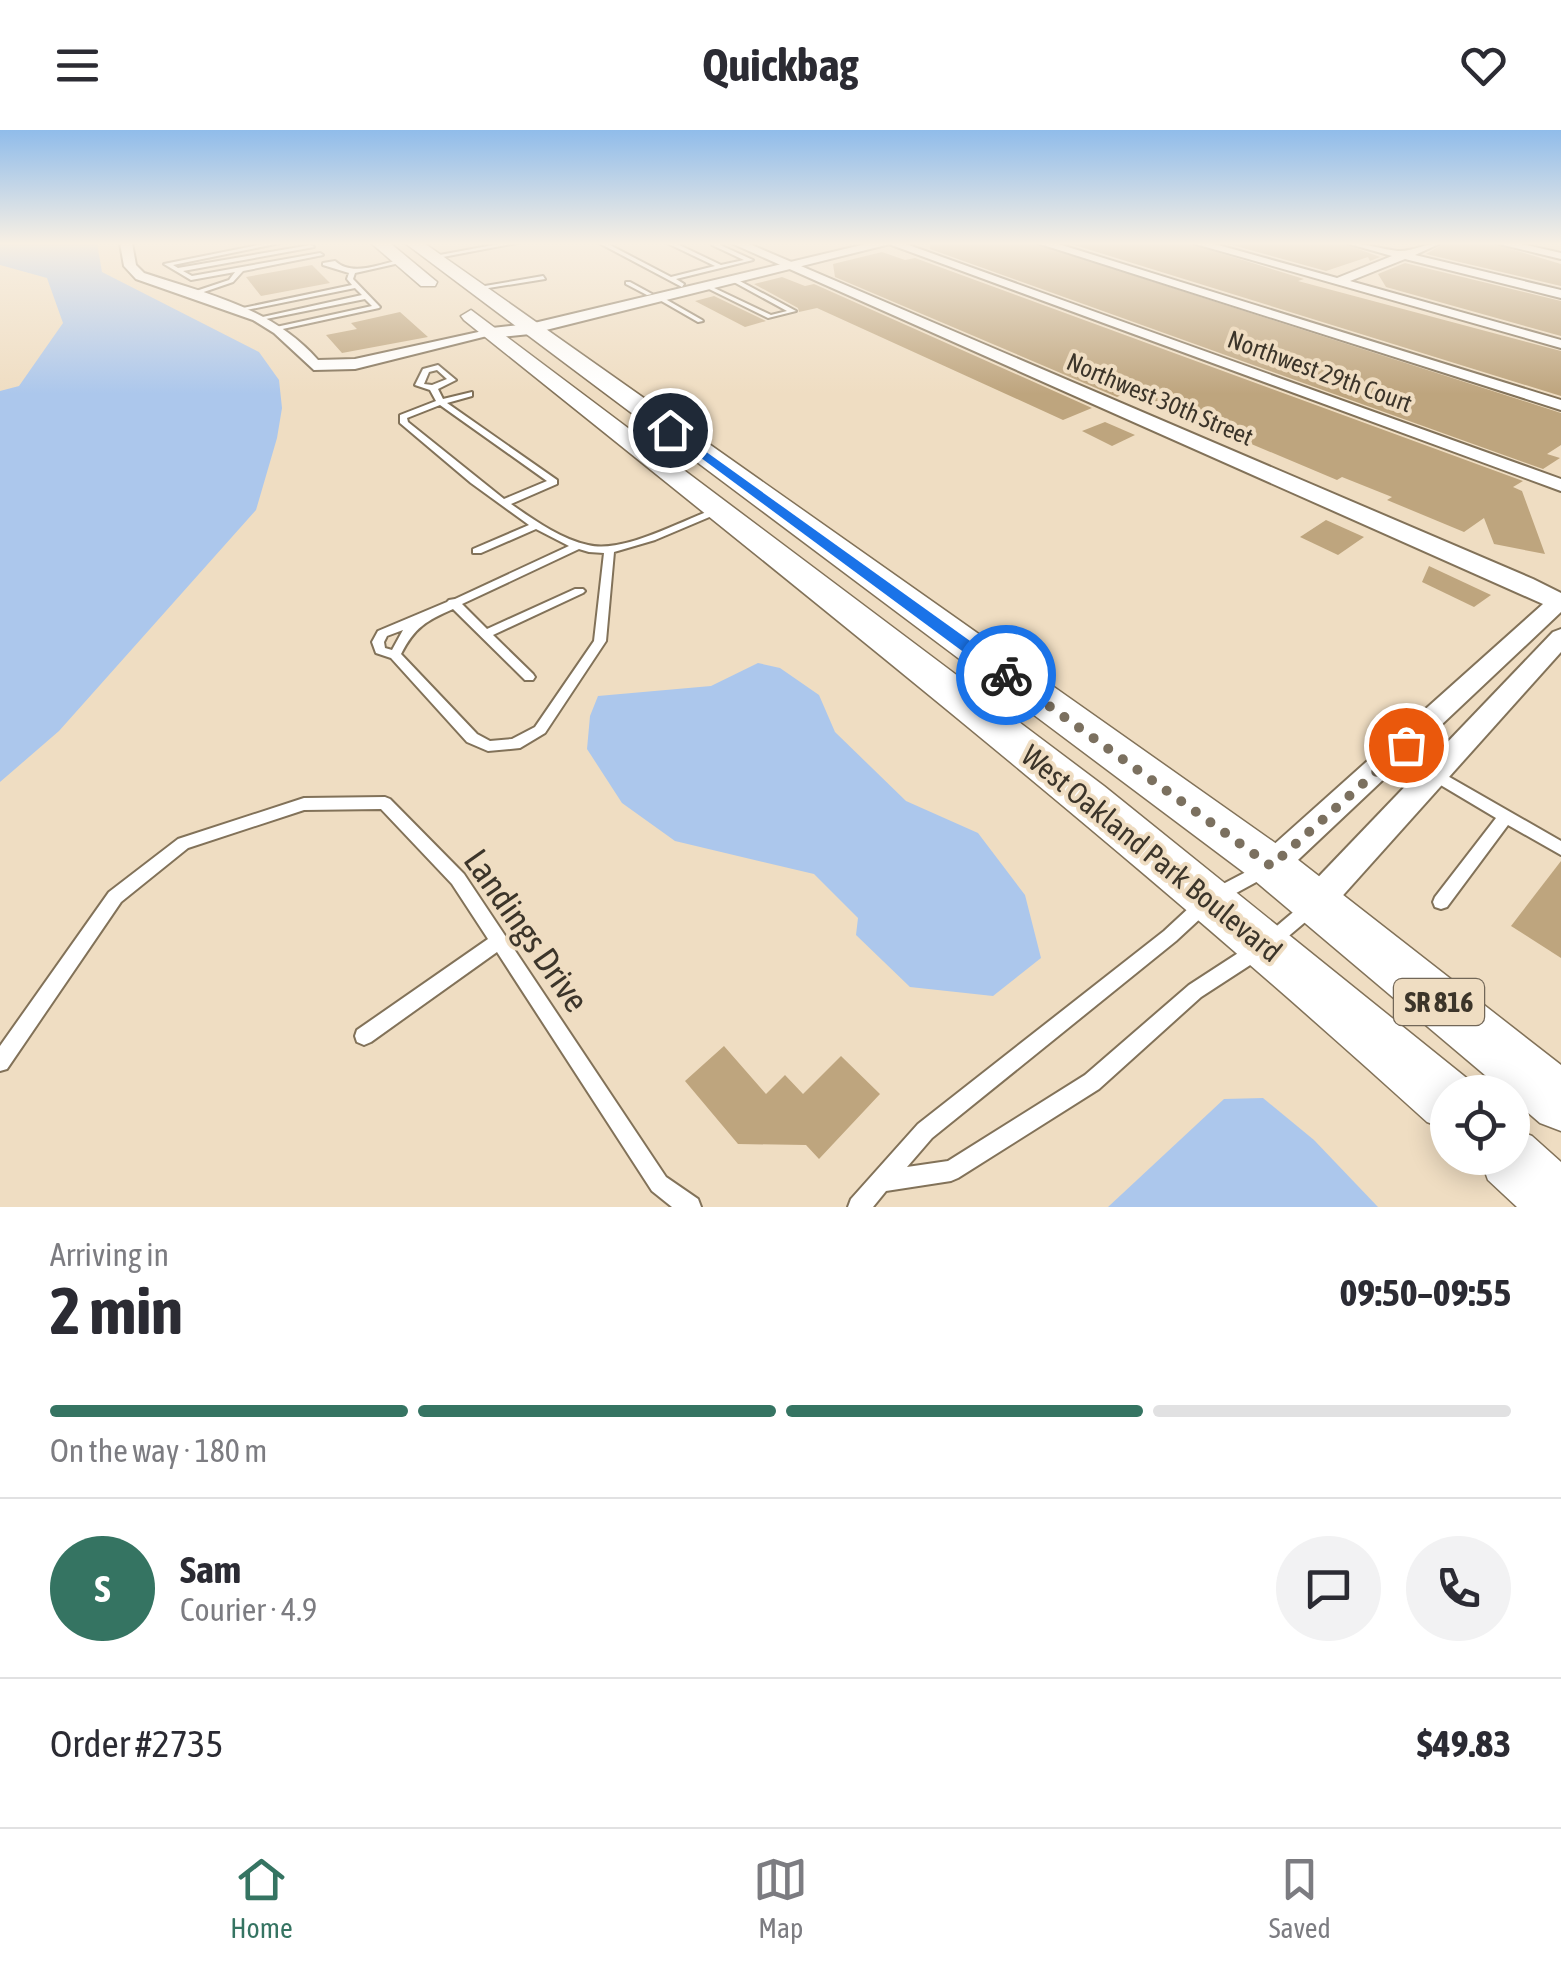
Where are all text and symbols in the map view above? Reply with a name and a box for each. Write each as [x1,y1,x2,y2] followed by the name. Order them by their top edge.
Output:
[50,38,105,93] icon: menu
[1456,38,1511,93] icon: heart
[702,39,859,91] text: Quickbag
[1224,325,1416,417] street label: Northwest 29th Court
[1063,347,1257,451] street label: Northwest 30th Street
[628,388,713,473] pin
[643,403,698,458] icon: home
[956,625,1056,725] courier
[979,648,1034,703] icon: bike
[1364,703,1449,788] pin
[1379,718,1434,773] icon: bag
[1015,738,1289,968] street label: West Oakland Park Boulevard
[457,841,597,1019] street label: Landings Drive
[1394,979,1484,1025] road number: SR 816
[1430,1075,1530,1175] map controls
[1430,1075,1530,1175] button: locate
[50,1236,169,1273] text: Arriving in
[1339,1271,1511,1314] text: 09:50–09:55
[50,1273,183,1348] text: 2 min
[50,1432,267,1469] text: On the way · 180 m
[1276,1536,1381,1641] button: chat
[1406,1536,1511,1641] button: phone
[180,1548,241,1591] text: Sam
[95,1567,110,1610] text: S
[180,1591,317,1628] text: Courier · 4.9
[50,1722,223,1765] text: Order #2735
[1417,1722,1511,1765] text: $49.83
[230,1852,293,1944] tab: Home
[753,1852,808,1944] tab: Map
[1269,1852,1331,1944] tab: Saved

